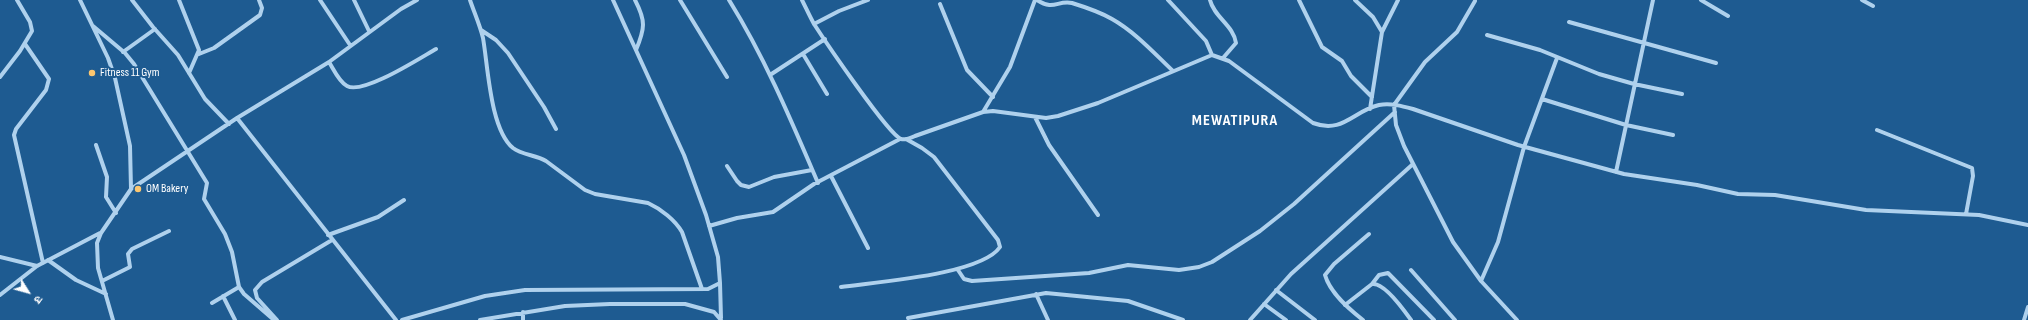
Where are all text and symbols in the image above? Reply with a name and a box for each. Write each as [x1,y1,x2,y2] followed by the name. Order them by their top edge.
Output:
[100,66,159,80] place label: Fitness 11 Gym
[87,68,97,78] marker: Fitness 11 Gym
[1192,111,1278,131] district label: MEWATIPURA
[146,182,188,196] place label: OM Bakery
[133,184,143,194] marker: OM Bakery
[8,272,48,312] north arrow
[31,293,45,306] text: उ

